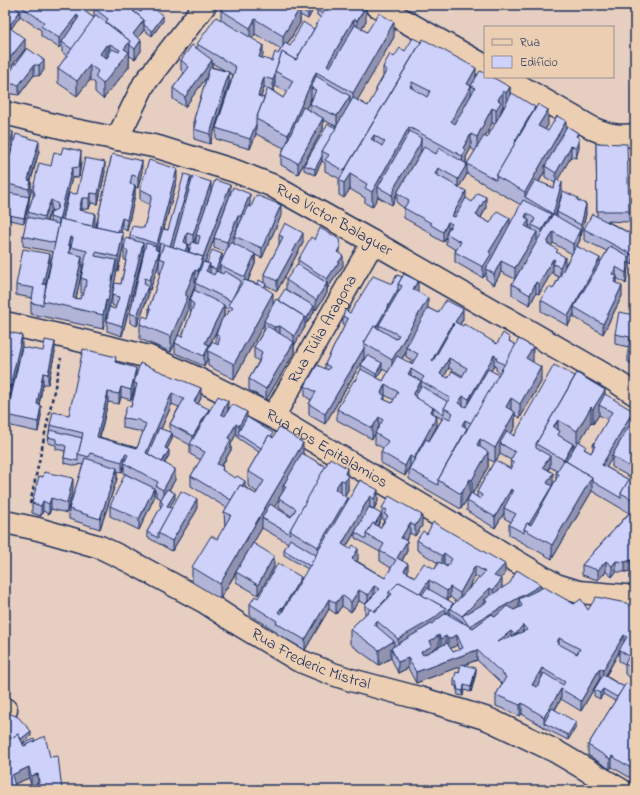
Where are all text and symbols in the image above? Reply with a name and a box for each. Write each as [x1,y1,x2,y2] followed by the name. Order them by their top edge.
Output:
[484,26,614,78] legend
[520,34,540,52] text: Rua
[520,54,558,72] text: Edifício
[271,178,397,263] street label: Rua Victor Balaguer
[282,271,364,388] street label: Rua Túlia Aragona
[261,403,392,494] street label: Rua dos Epitalamios
[246,622,373,697] street label: Rua Frederic Mistral

